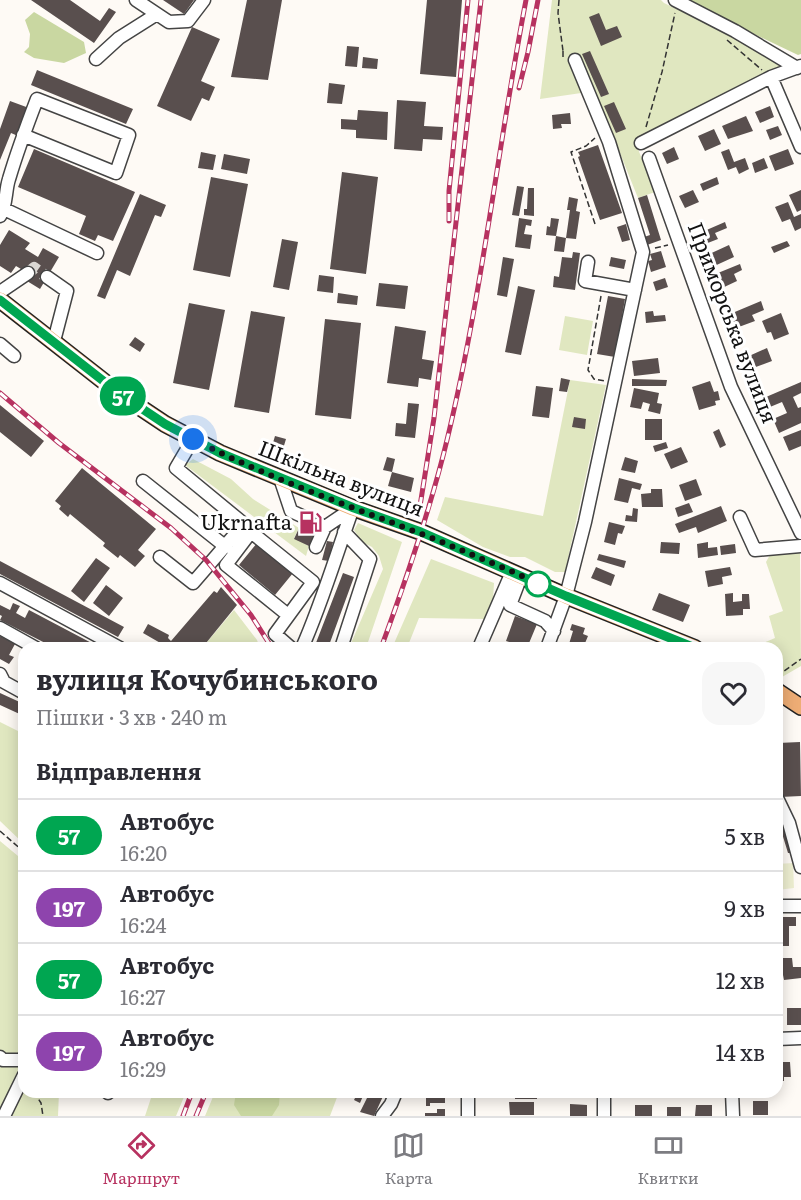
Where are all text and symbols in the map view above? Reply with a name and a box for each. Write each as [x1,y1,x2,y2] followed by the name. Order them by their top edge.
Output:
[682,217,787,427] street label: Приморська вулиця
[96,376,150,416] line badge: 57
[112,381,134,412] text: 57
[178,424,208,454] your location
[254,431,429,523] street label: Шкільна вулиця
[200,505,293,536] place label: Ukrnafta
[297,510,323,536] fuel station icon: Ukrnafta
[525,571,551,597] unlabelled marker
[36,657,378,699] text: вулиця Кочубинського
[702,662,765,725] button: heart
[36,701,227,731] text: Пішки · 3 хв · 240 m
[36,754,201,787] text: Відправлення
[120,804,214,837] text: Автобус
[725,819,765,852] text: 5 хв
[58,820,80,851] text: 57
[120,837,167,867] text: 16:20
[120,876,214,909] text: Автобус
[724,891,765,924] text: 9 хв
[53,892,85,923] text: 197
[120,909,167,939] text: 16:24
[120,948,214,981] text: Автобус
[716,963,765,996] text: 12 хв
[58,964,80,995] text: 57
[120,981,165,1011] text: 16:27
[120,1020,214,1053] text: Автобус
[716,1035,765,1068] text: 14 хв
[53,1036,85,1067] text: 197
[120,1053,166,1083] text: 16:29
[102,1129,180,1189] tab: Маршрут
[385,1129,433,1189] tab: Карта
[637,1129,699,1189] tab: Квитки

